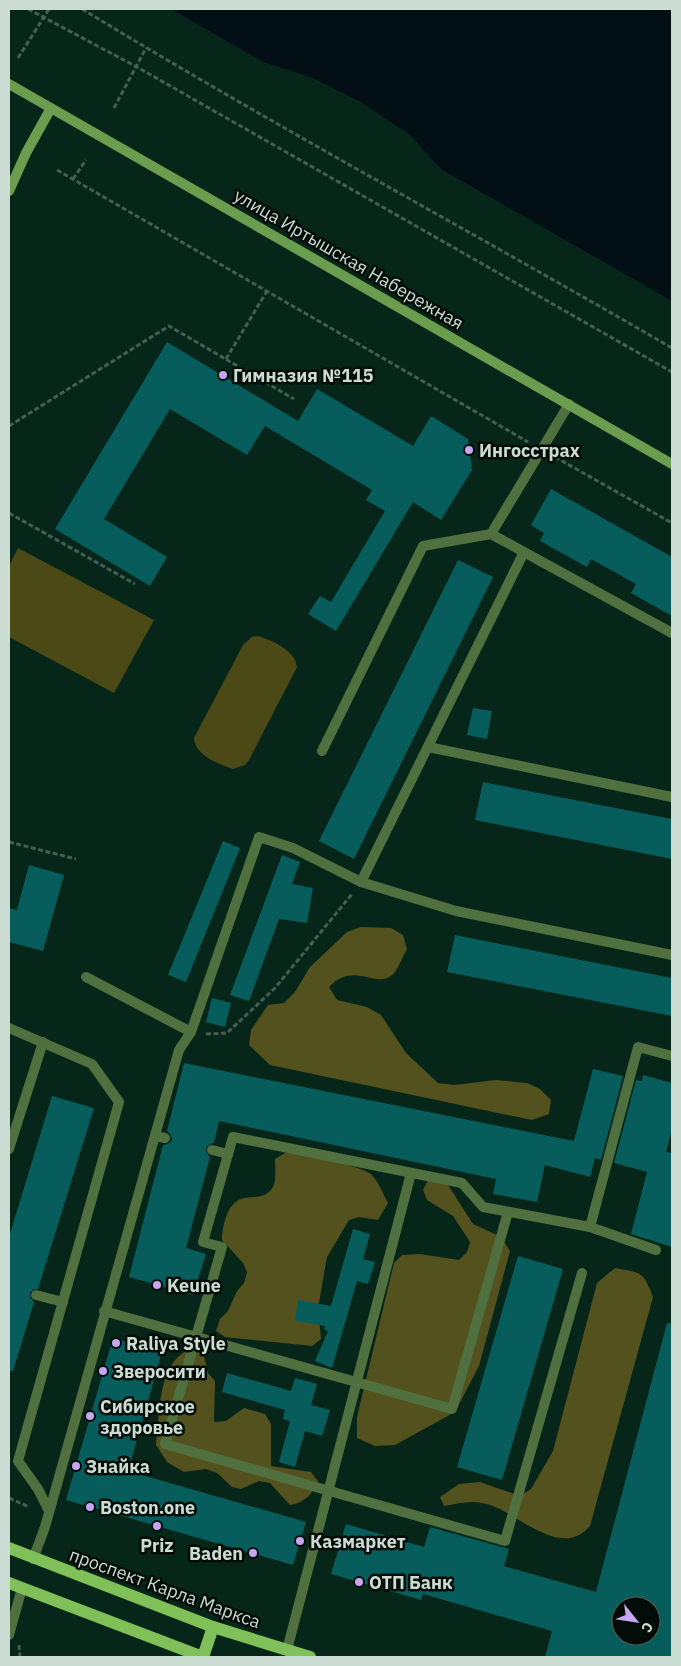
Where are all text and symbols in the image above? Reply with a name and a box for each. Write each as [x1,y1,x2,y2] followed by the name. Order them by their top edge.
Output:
[230,184,468,334] street label: улица Иртышская Набережная
[233,364,374,387] place label: Гимназия №115
[217,369,229,381] marker: Гимназия №115
[479,439,580,462] place label: Ингосстрах
[463,444,475,456] marker: Ингосстрах
[167,1274,221,1297] place label: Keune
[151,1279,163,1291] marker: Keune
[126,1332,226,1355] place label: Raliya Style
[110,1337,122,1349] marker: Raliya Style
[113,1360,206,1383] place label: Зверосити
[97,1365,109,1377] marker: Зверосити
[100,1395,195,1439] place label: Сибирское здоровье
[84,1410,96,1422] marker: Сибирское здоровье
[86,1455,150,1478] place label: Знайка
[70,1460,82,1472] marker: Знайка
[100,1496,195,1519] place label: Boston.one
[84,1501,96,1513] marker: Boston.one
[151,1520,163,1532] marker: Priz
[310,1530,406,1553] place label: Казмаркет
[140,1534,174,1557] place label: Priz
[294,1535,306,1547] marker: Казмаркет
[189,1542,243,1565] place label: Baden
[66,1543,264,1633] street label: проспект Карла Маркса
[247,1547,259,1559] marker: Baden
[369,1571,453,1594] place label: ОТП Банк
[353,1576,365,1588] marker: ОТП Банк
[611,1596,661,1646] north arrow
[637,1619,657,1636] text: С

